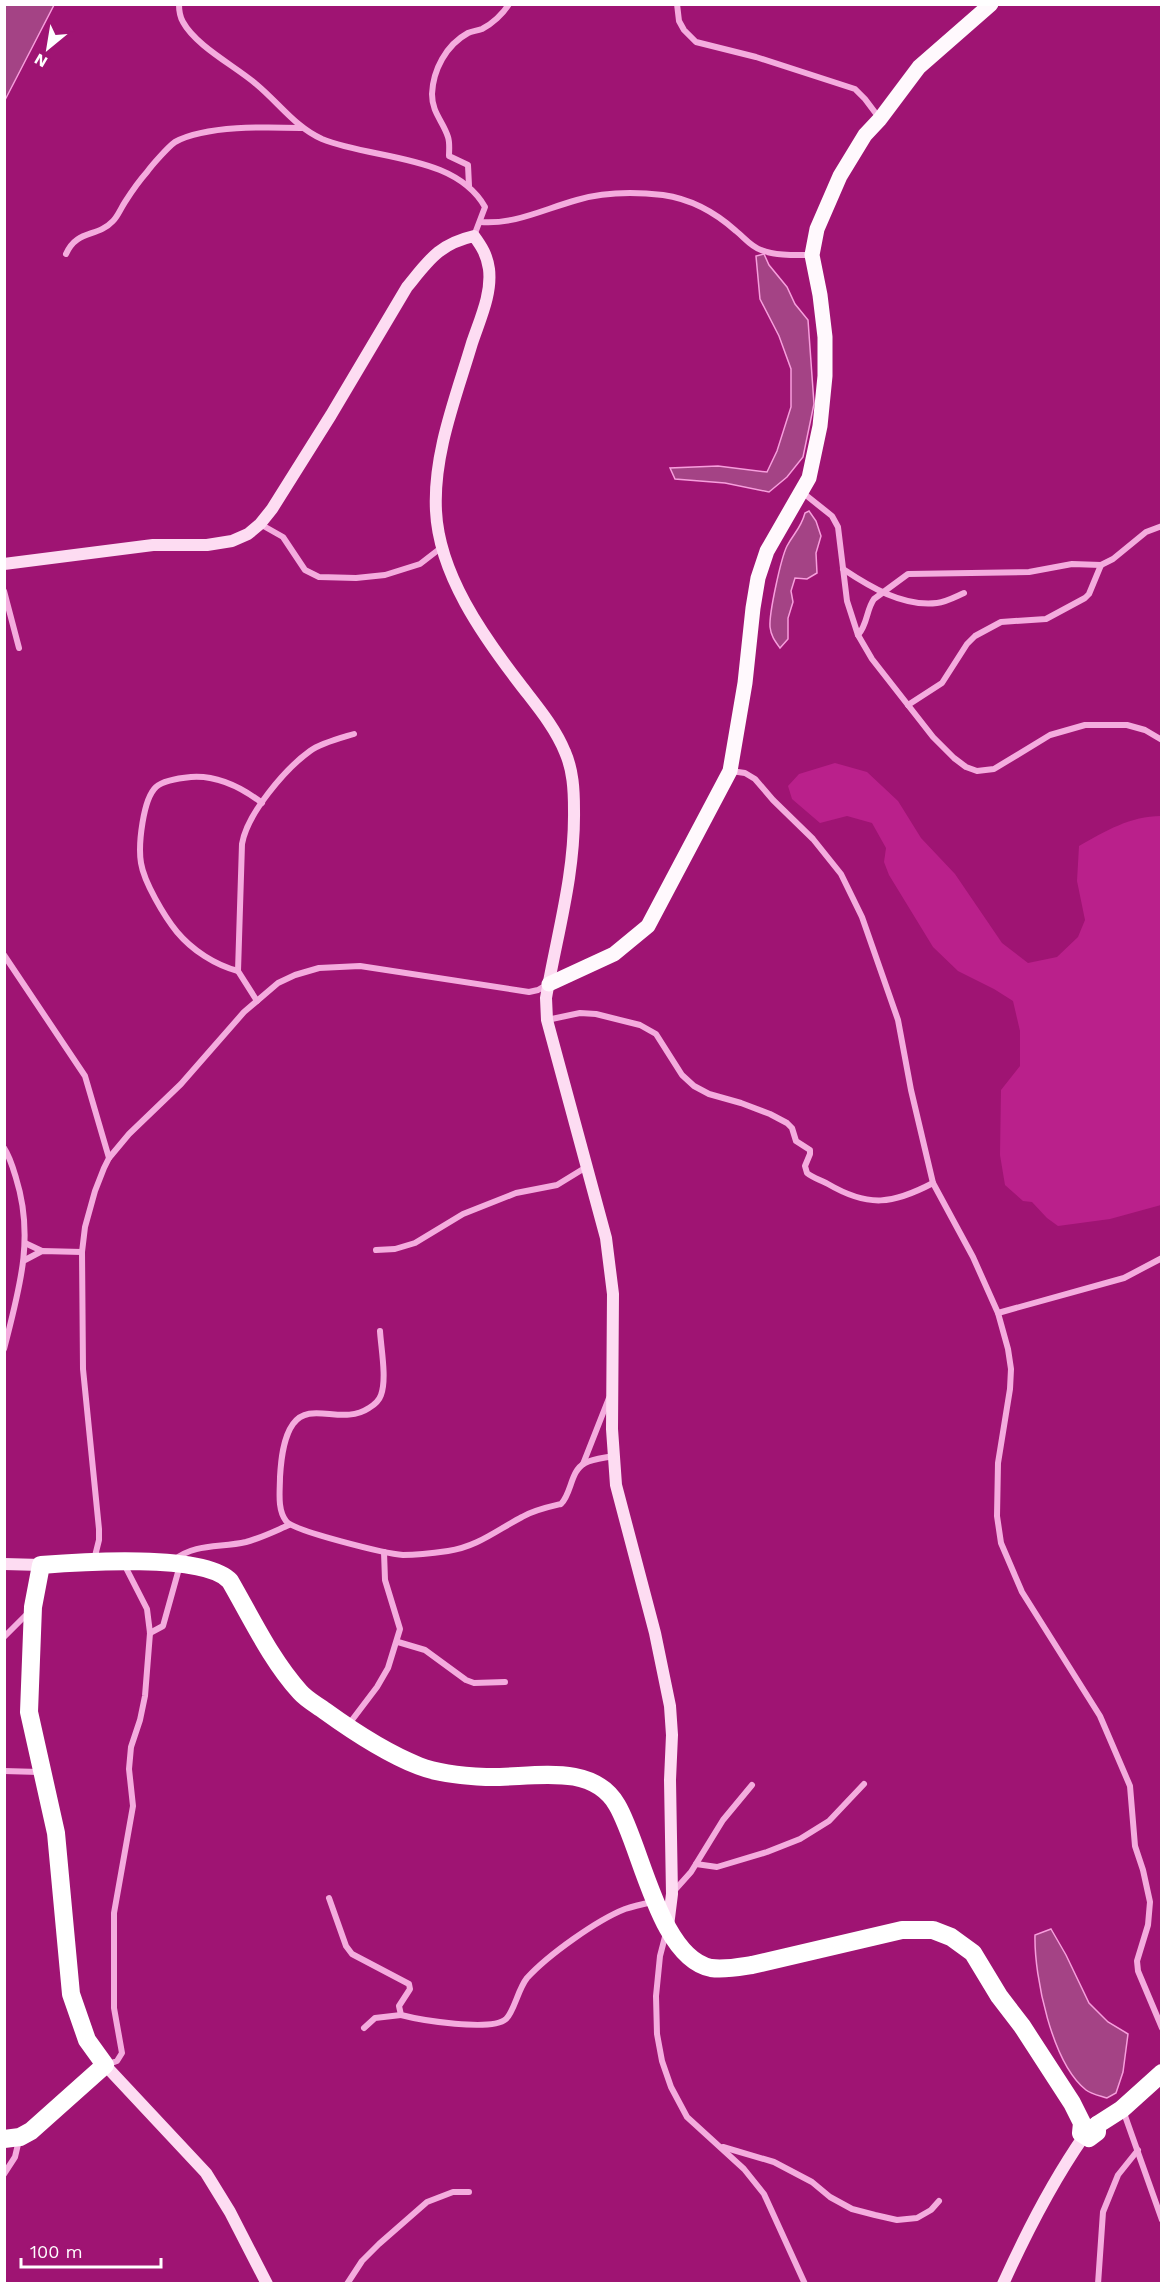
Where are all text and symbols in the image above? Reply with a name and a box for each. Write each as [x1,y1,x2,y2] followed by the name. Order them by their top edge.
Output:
[18,18,78,78] north arrow
[31,49,51,72] text: N
[21,2231,160,2269] scale bar
[30,2241,83,2262] text: 100 m

